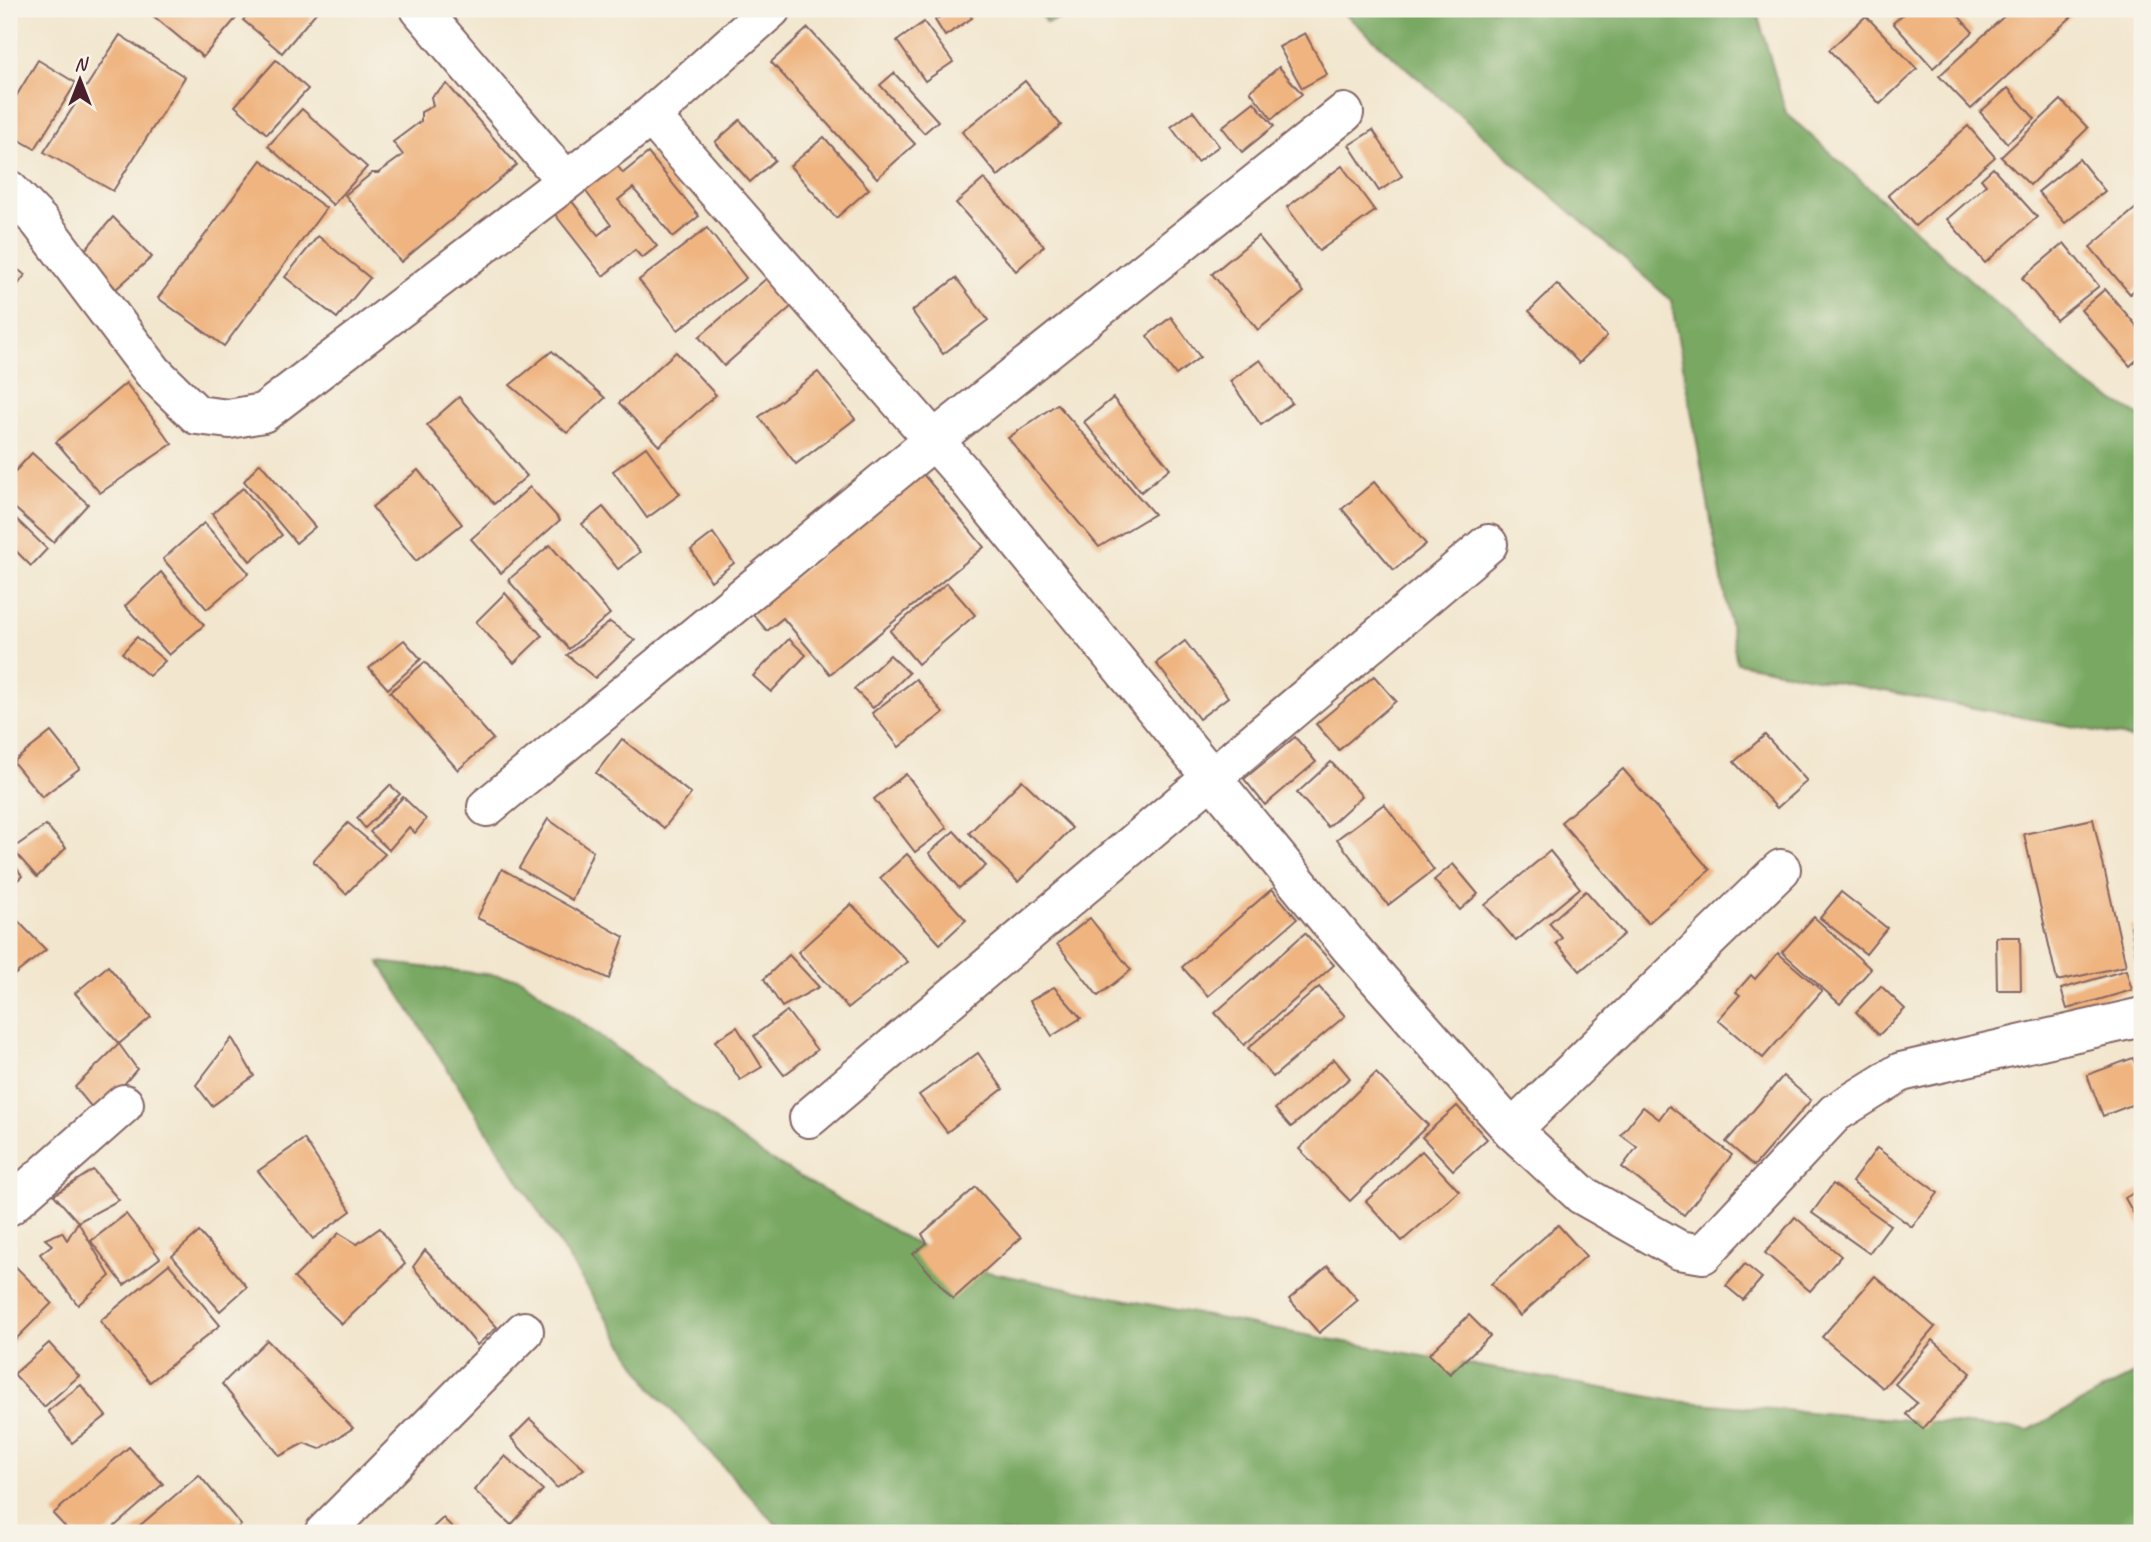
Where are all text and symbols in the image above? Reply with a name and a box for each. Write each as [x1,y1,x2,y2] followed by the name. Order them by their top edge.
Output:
[46,46,116,116] north arrow
[74,52,89,76] text: N

